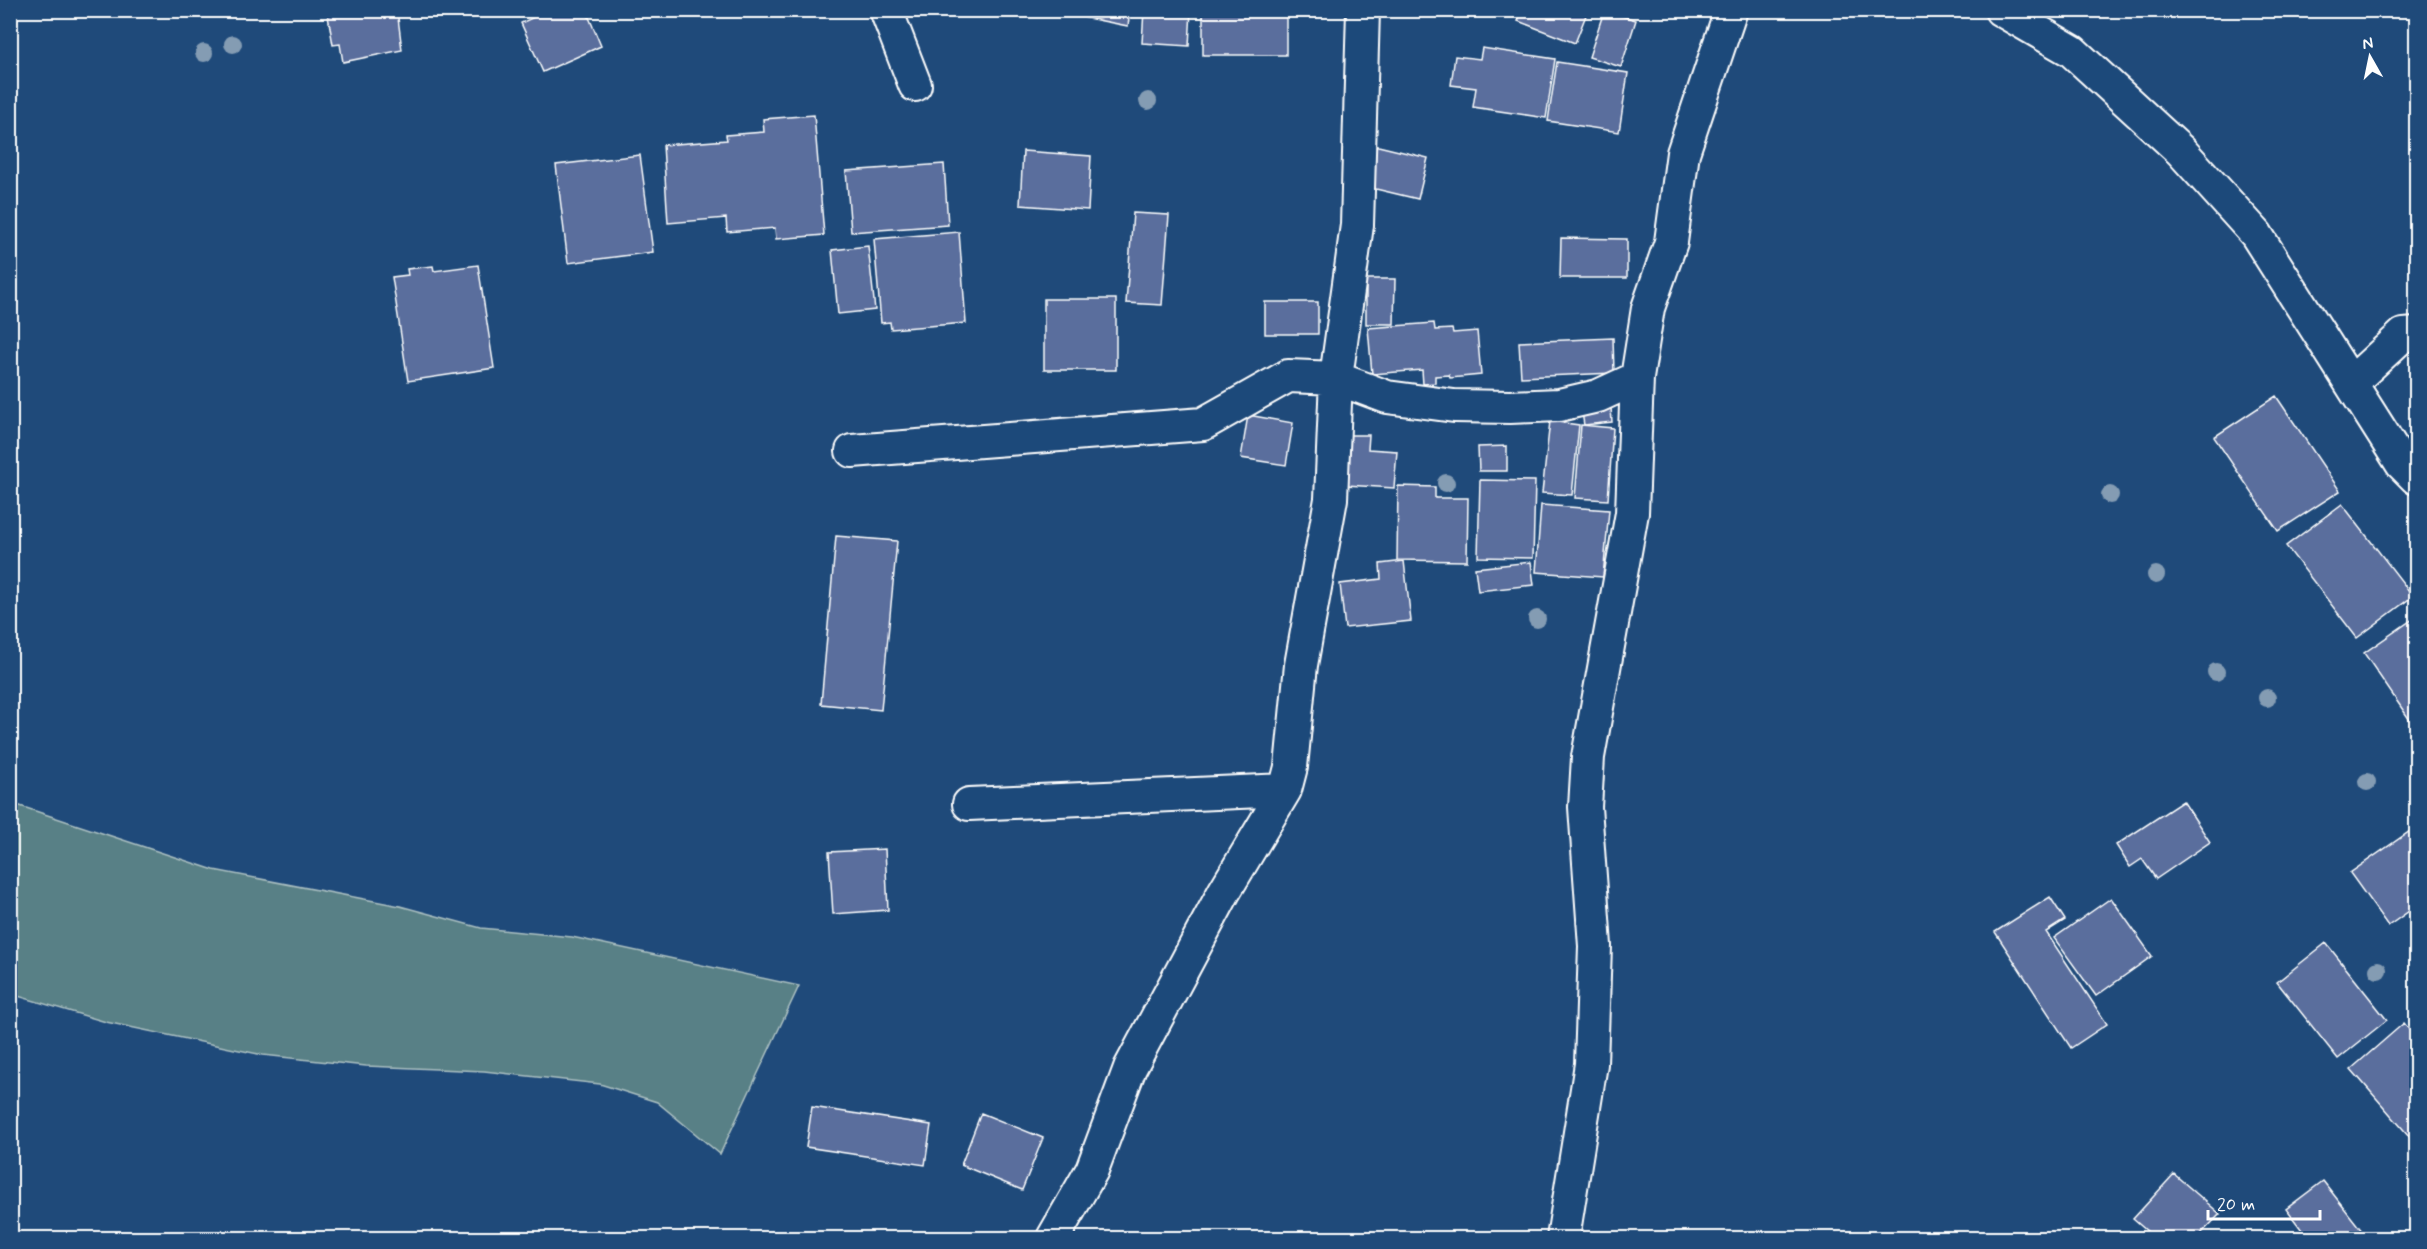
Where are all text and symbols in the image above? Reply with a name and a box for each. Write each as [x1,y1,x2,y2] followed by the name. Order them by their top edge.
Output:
[2340,27,2400,87] north arrow
[2361,32,2375,55] text: N
[2208,1183,2320,1221] scale bar
[2217,1193,2255,1217] text: 20 m

